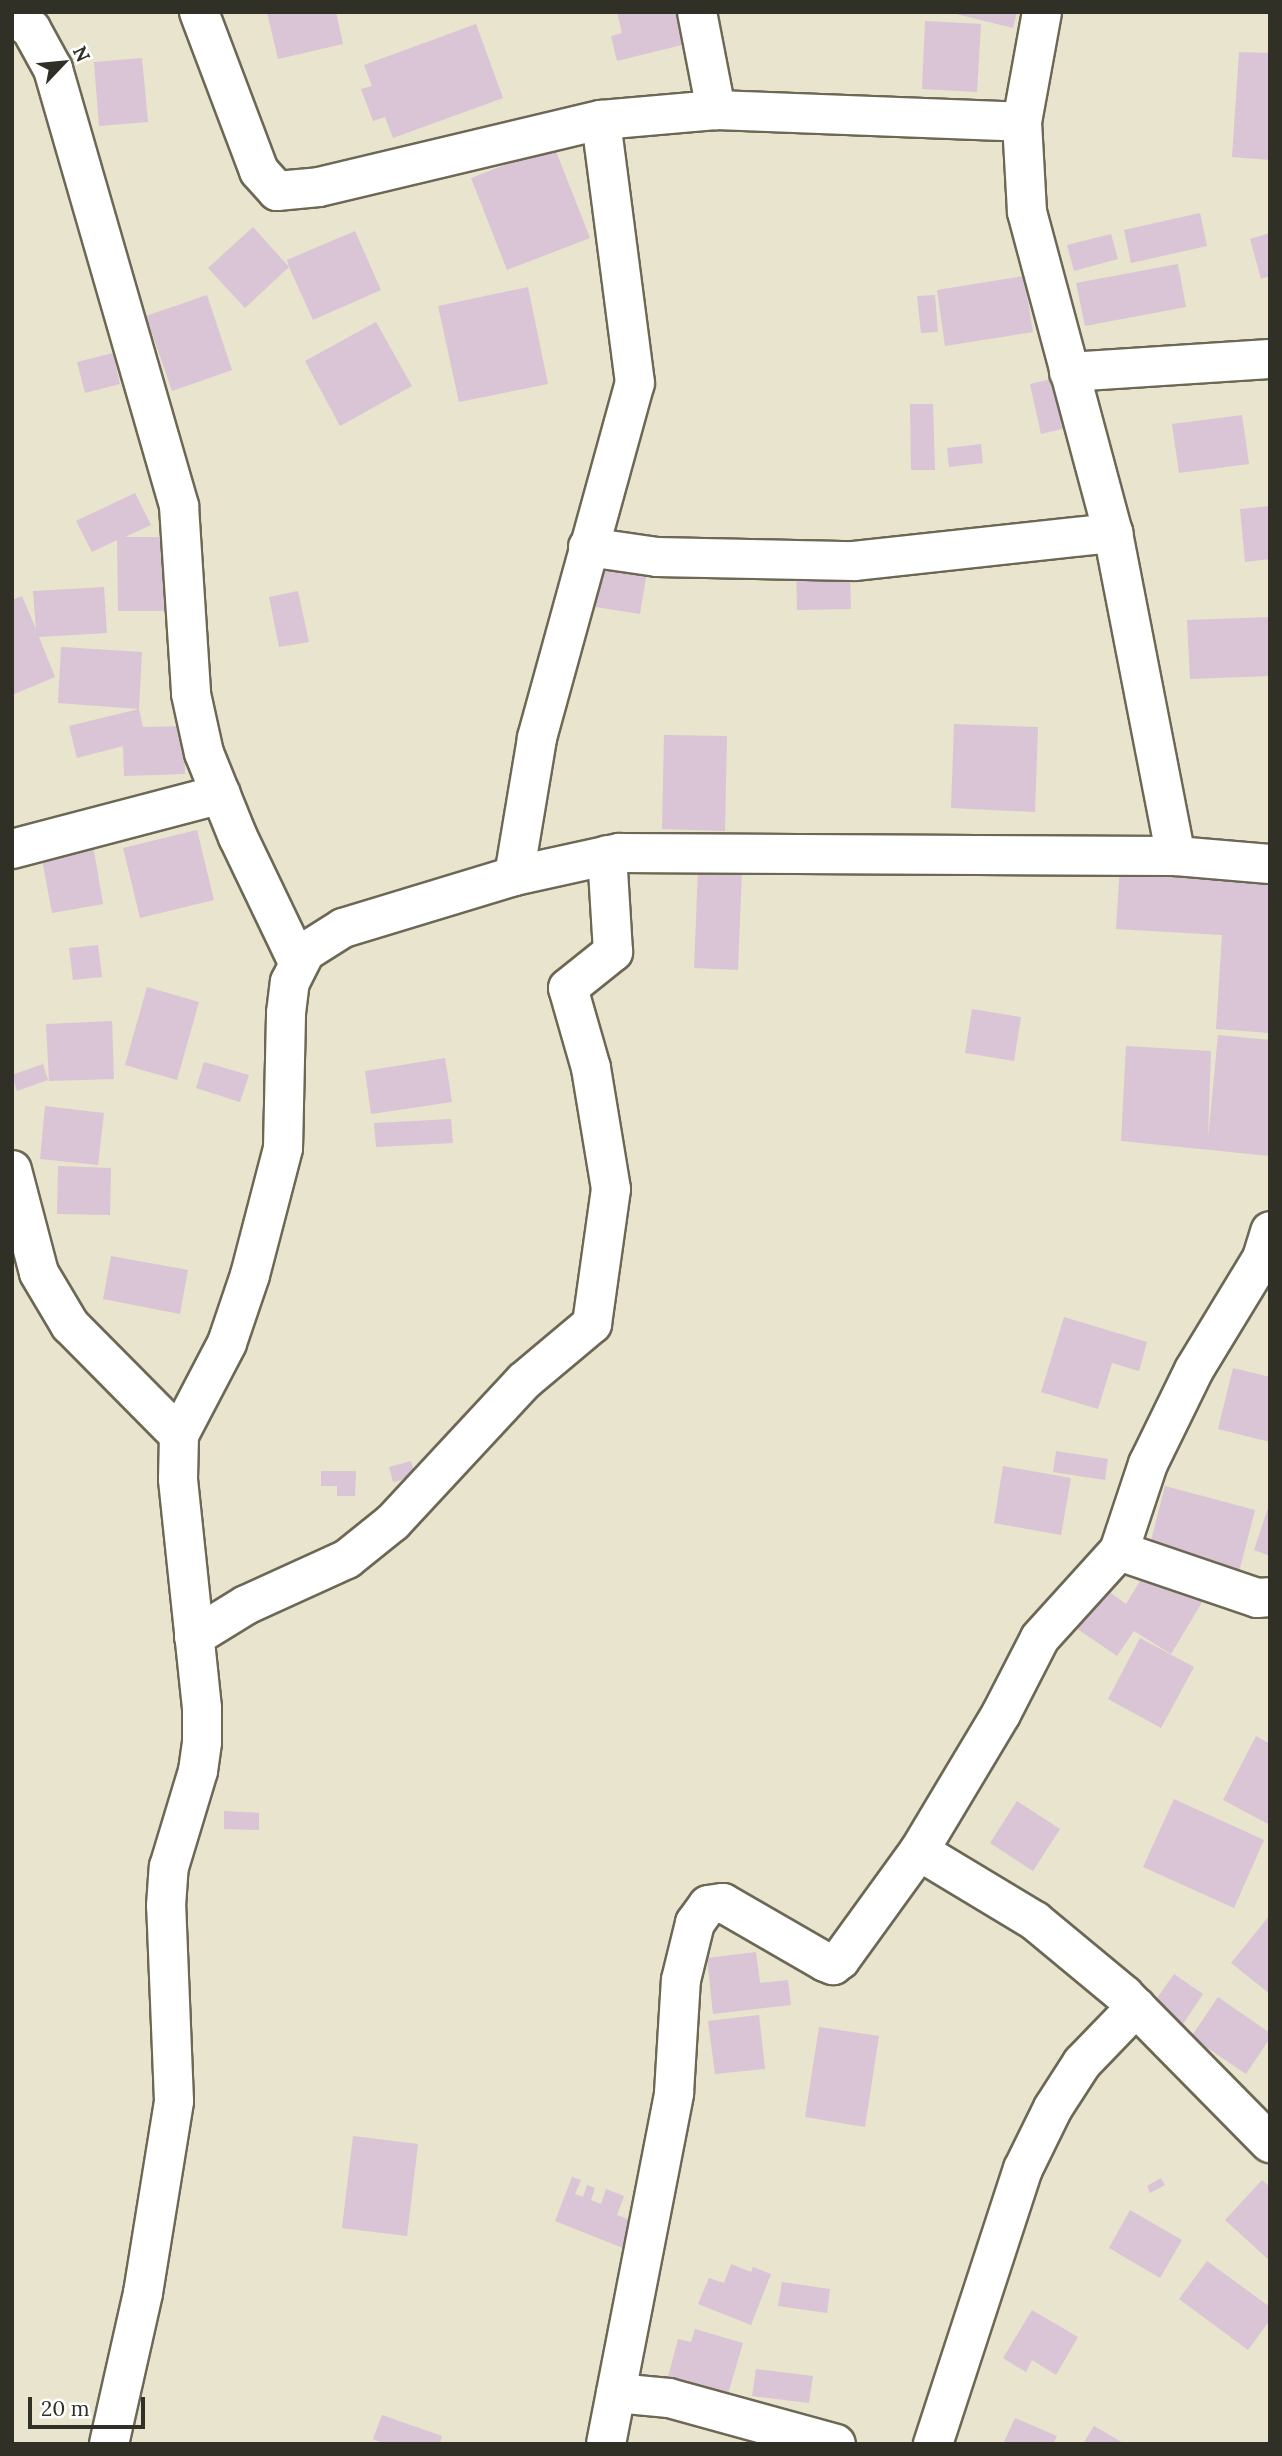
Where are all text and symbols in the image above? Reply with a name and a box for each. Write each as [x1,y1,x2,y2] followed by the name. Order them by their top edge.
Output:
[28,28,98,98] north arrow
[68,42,96,66] text: N
[32,2382,149,2426] scale bar
[41,2395,90,2422] text: 20 m

